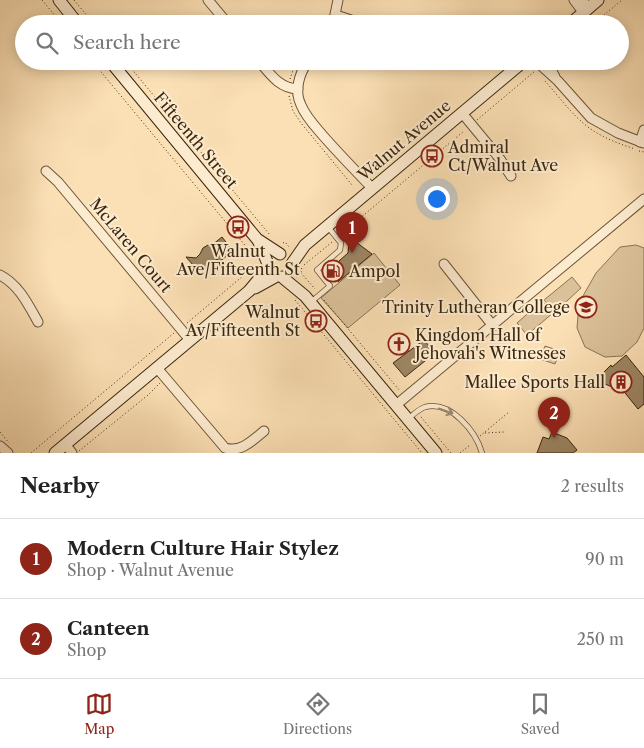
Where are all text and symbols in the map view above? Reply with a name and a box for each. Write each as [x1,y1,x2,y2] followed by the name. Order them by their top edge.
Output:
[15,15,629,70] search box
[33,29,61,57] icon: search
[73,31,181,54] text: Search here
[150,88,242,192] street label: Fifteenth Street
[353,95,455,185] street label: Walnut Avenue
[447,137,558,175] place label: Admiral Ct/Walnut Ave
[420,144,444,168] bus stop icon: Admiral Ct/Walnut Ave
[424,186,450,212] your location
[86,194,177,297] street label: McLaren Court
[336,212,368,253] pin: 1
[226,215,250,239] bus stop icon: Walnut Ave/Fifteenth St
[175,241,300,279] place label: Walnut Ave/Fifteenth St
[321,259,345,283] fuel station icon: Ampol
[348,261,400,281] place label: Ampol
[574,295,598,319] school or university icon: Trinity Lutheran College
[382,297,570,317] place label: Trinity Lutheran College
[185,302,300,340] place label: Walnut Av/Fifteenth St
[304,309,328,333] bus stop icon: Walnut Av/Fifteenth St
[412,325,566,363] place label: Kingdom Hall of Jehovah's Witnesses
[387,332,411,356] church icon: Kingdom Hall of Jehovah's Witnesses
[609,370,633,394] building icon: Mallee Sports Hall
[464,372,605,392] place label: Mallee Sports Hall
[538,397,570,438] pin: 2
[438,407,453,416] one-way arrow
[20,473,99,498] text: Nearby
[561,476,624,496] text: 2 results
[67,537,339,560] text: Modern Culture Hair Stylez
[32,549,40,569] text: 1
[585,549,624,569] text: 90 m
[67,560,234,580] text: Shop · Walnut Avenue
[67,617,150,640] text: Canteen
[31,629,41,649] text: 2
[577,629,624,649] text: 250 m
[67,640,106,660] text: Shop
[84,690,114,738] tab: Map
[283,690,352,738] tab: Directions
[521,690,560,738] tab: Saved

